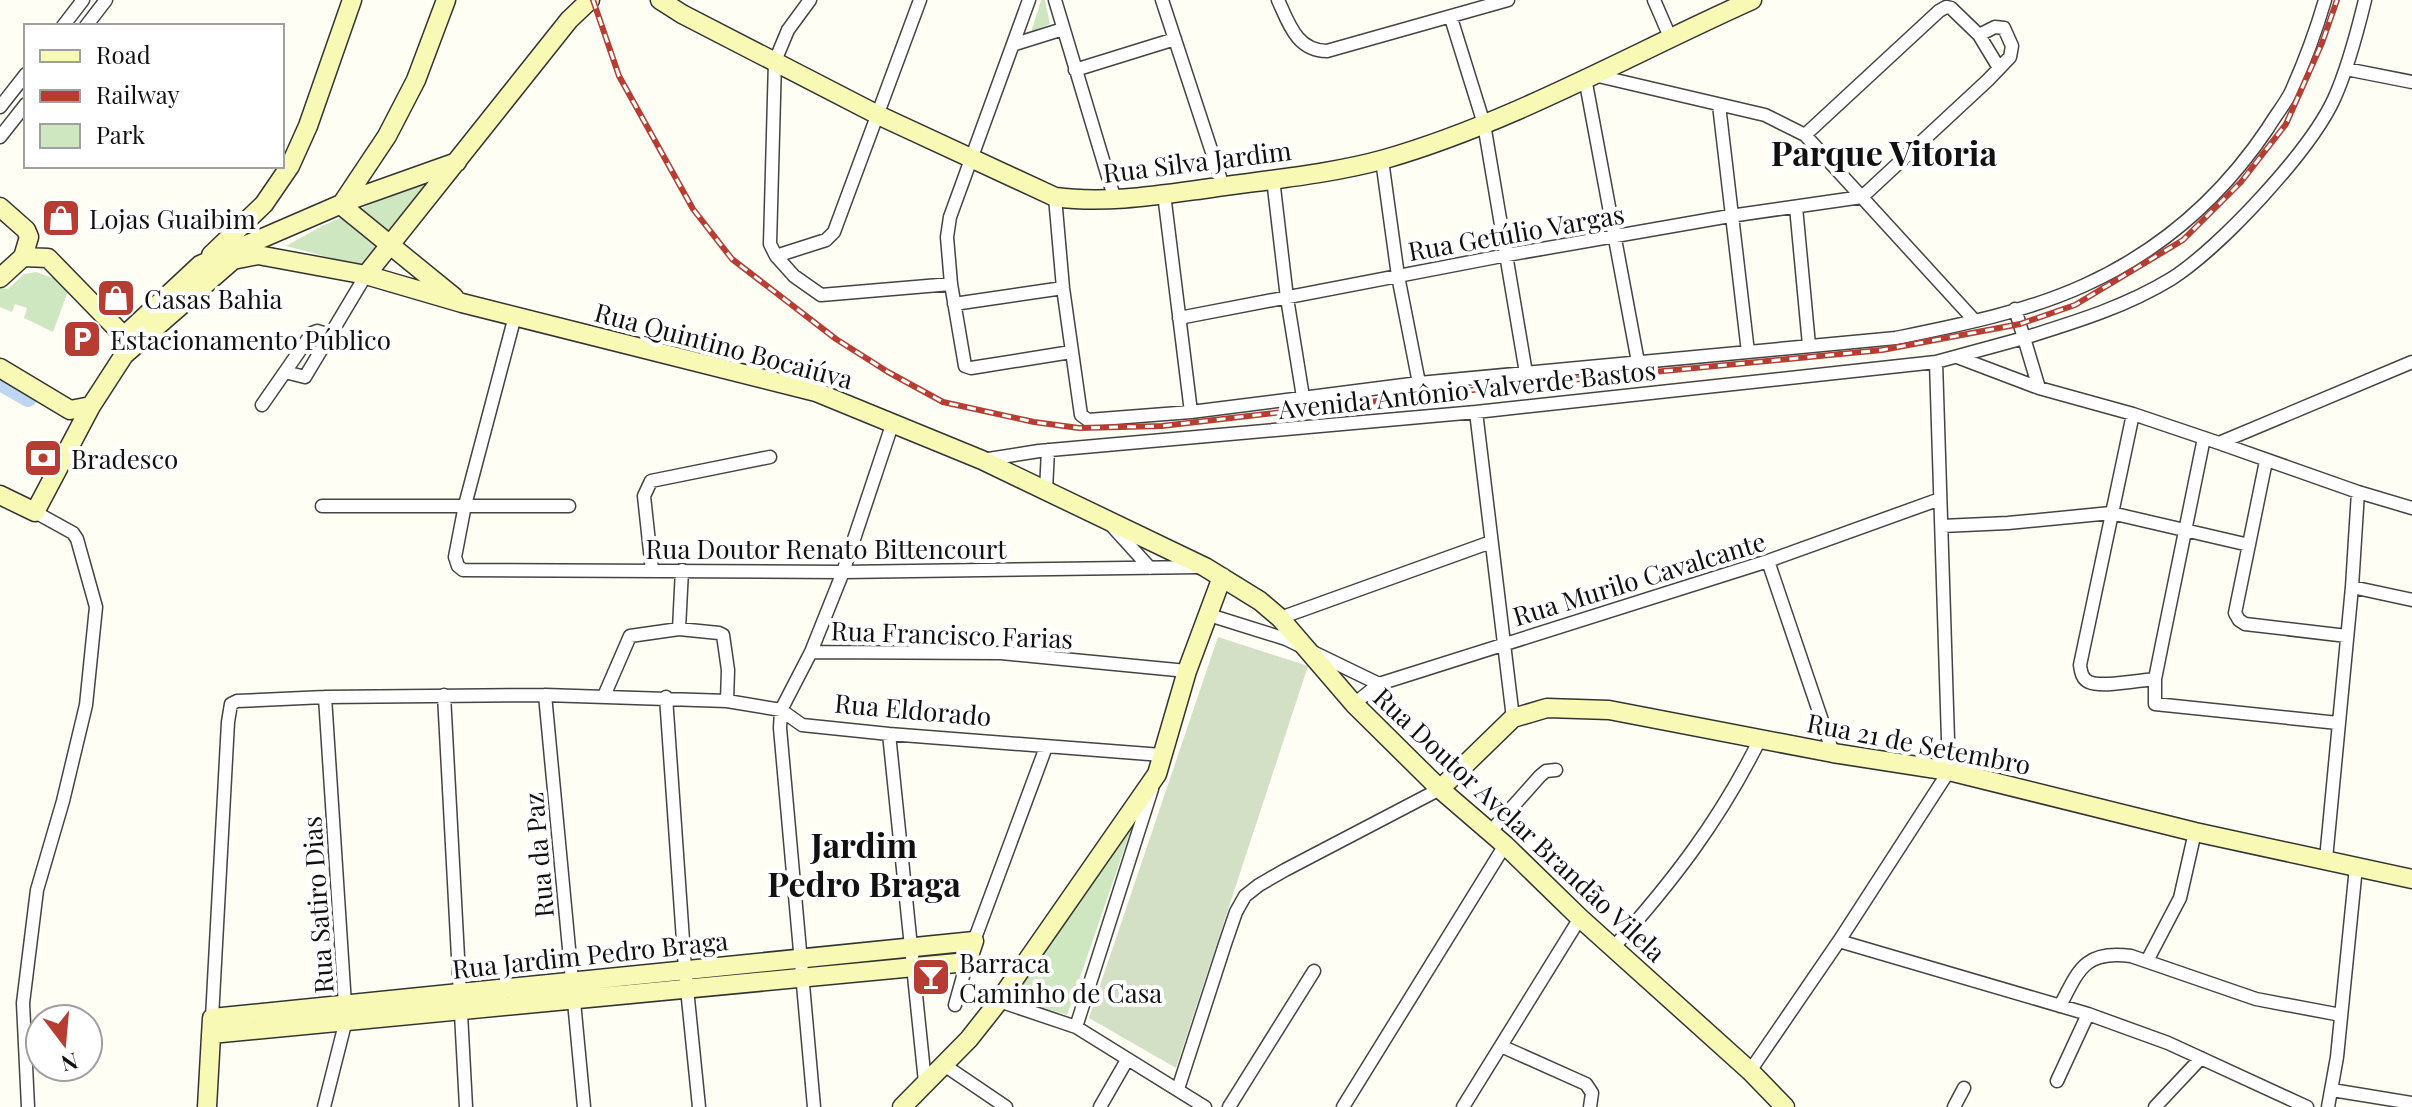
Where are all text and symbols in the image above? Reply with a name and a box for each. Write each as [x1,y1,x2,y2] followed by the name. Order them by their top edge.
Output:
[24,24,284,168] legend
[96,38,151,70] text: Road
[96,78,180,110] text: Railway
[96,118,146,150] text: Park
[1771,129,1998,175] district label: Parque Vitoria
[1101,132,1293,190] street label: Rua Silva Jardim
[1405,196,1627,268] street label: Rua Getúlio Vargas
[40,197,82,239] shop icon: Lojas Guaibim
[89,201,256,236] place label: Lojas Guaibim
[95,277,137,319] shop icon: Casas Bahia
[144,281,283,316] place label: Casas Bahia
[591,294,857,396] street label: Rua Quintino Bocaiúva
[61,318,103,360] parking icon: Estacionamento Público
[110,322,391,357] place label: Estacionamento Público
[1276,352,1657,426] street label: Avenida Antônio Valverde Bastos
[22,437,64,479] bank icon: Bradesco
[71,441,178,476] place label: Bradesco
[1508,523,1770,633] street label: Rua Murilo Cavalcante
[645,531,1007,566] street label: Rua Doutor Renato Bittencourt
[830,612,1074,656] street label: Rua Francisco Farias
[1366,679,1674,969] street label: Rua Doutor Avelar Brandão Vilela
[833,685,993,733] street label: Rua Eldorado
[1804,704,2034,782] street label: Rua 21 de Setembro
[515,791,561,919] street label: Rua da Paz
[293,815,341,995] street label: Rua Satiro Dias
[767,821,961,906] district label: Jardim Pedro Braga
[450,922,730,986] street label: Rua Jardim Pedro Braga
[959,945,1162,1010] place label: Barraca Caminho de Casa
[910,956,952,998] bar icon: Barraca Caminho de Casa
[24,1003,104,1083] north arrow
[58,1047,82,1080] text: N

